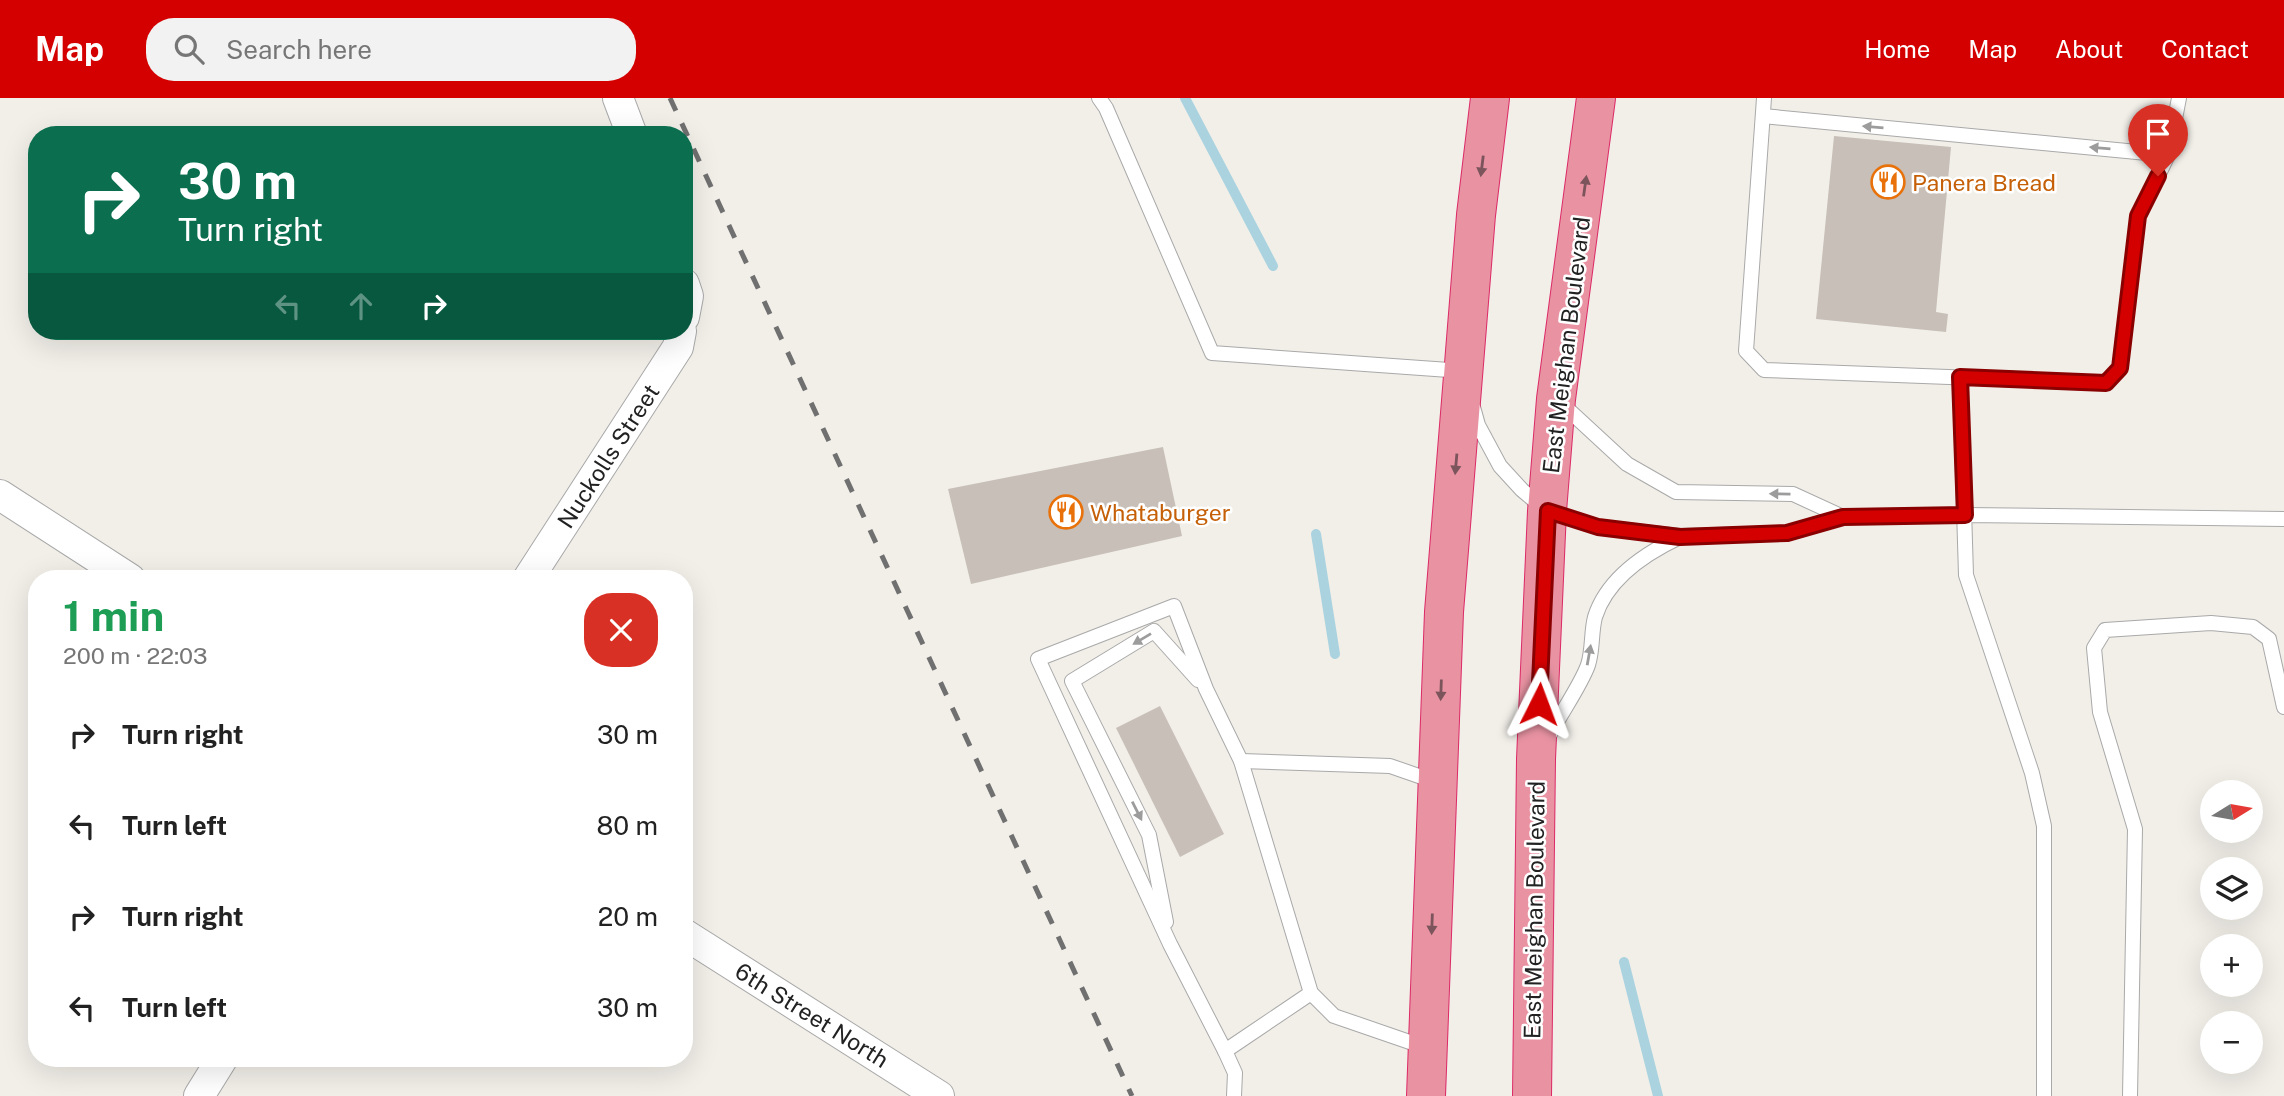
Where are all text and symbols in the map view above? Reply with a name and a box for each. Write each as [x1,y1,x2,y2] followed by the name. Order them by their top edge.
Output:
[146,18,636,81] search box
[35,30,104,68] text: Map
[170,30,208,68] icon: search
[226,34,372,65] text: Search here
[1864,35,1930,63] text: Home
[1968,35,2017,63] text: Map
[2055,35,2123,63] text: About
[2161,35,2249,63] text: Contact
[2128,104,2188,176] pin
[2139,115,2177,153] icon: arrive
[1862,121,1884,132] one-way arrow
[2089,143,2111,154] one-way arrow
[178,152,297,210] text: 30 m
[63,154,154,245] icon: right
[1476,155,1487,177] one-way arrow
[1869,163,1907,201] restaurant icon: Panera Bread
[1912,169,2056,196] place label: Panera Bread
[1579,175,1590,197] one-way arrow
[178,211,323,248] text: Turn right
[1537,215,1595,475] street label: East Meighan Boulevard
[269,287,307,325] icon: left
[342,287,380,325] icon: ahead
[415,287,453,325] icon: right
[551,379,665,533] street label: Nuckolls Street
[1450,453,1461,475] one-way arrow
[1769,488,1791,500] one-way arrow
[1047,493,1085,531] restaurant icon: Whataburger
[1090,499,1231,526] place label: Whataburger
[63,591,164,640] text: 1 min
[584,593,658,667] button: close
[1132,632,1151,645] one-way arrow
[63,642,208,669] text: 200 m · 22:03
[1584,644,1595,666] one-way arrow
[1502,667,1576,741] position arrow
[1435,680,1446,702] one-way arrow
[63,716,101,754] icon: right
[122,719,244,750] text: Turn right
[597,719,658,750] text: 30 m
[2200,780,2263,844] north arrow
[2200,780,2263,1074] map controls
[1518,781,1550,1039] street label: East Meighan Boulevard
[1131,801,1142,821] one-way arrow
[63,807,101,845] icon: left
[122,810,227,841] text: Turn left
[597,810,658,841] text: 80 m
[2200,857,2263,920] button: layers
[63,898,101,936] icon: right
[122,901,244,932] text: Turn right
[598,901,658,932] text: 20 m
[1426,914,1438,936] one-way arrow
[2200,934,2263,997] button: +
[730,957,894,1073] street label: 6th Street North
[63,989,101,1027] icon: left
[122,992,227,1023] text: Turn left
[597,992,658,1023] text: 30 m
[2200,1011,2263,1074] button: −

